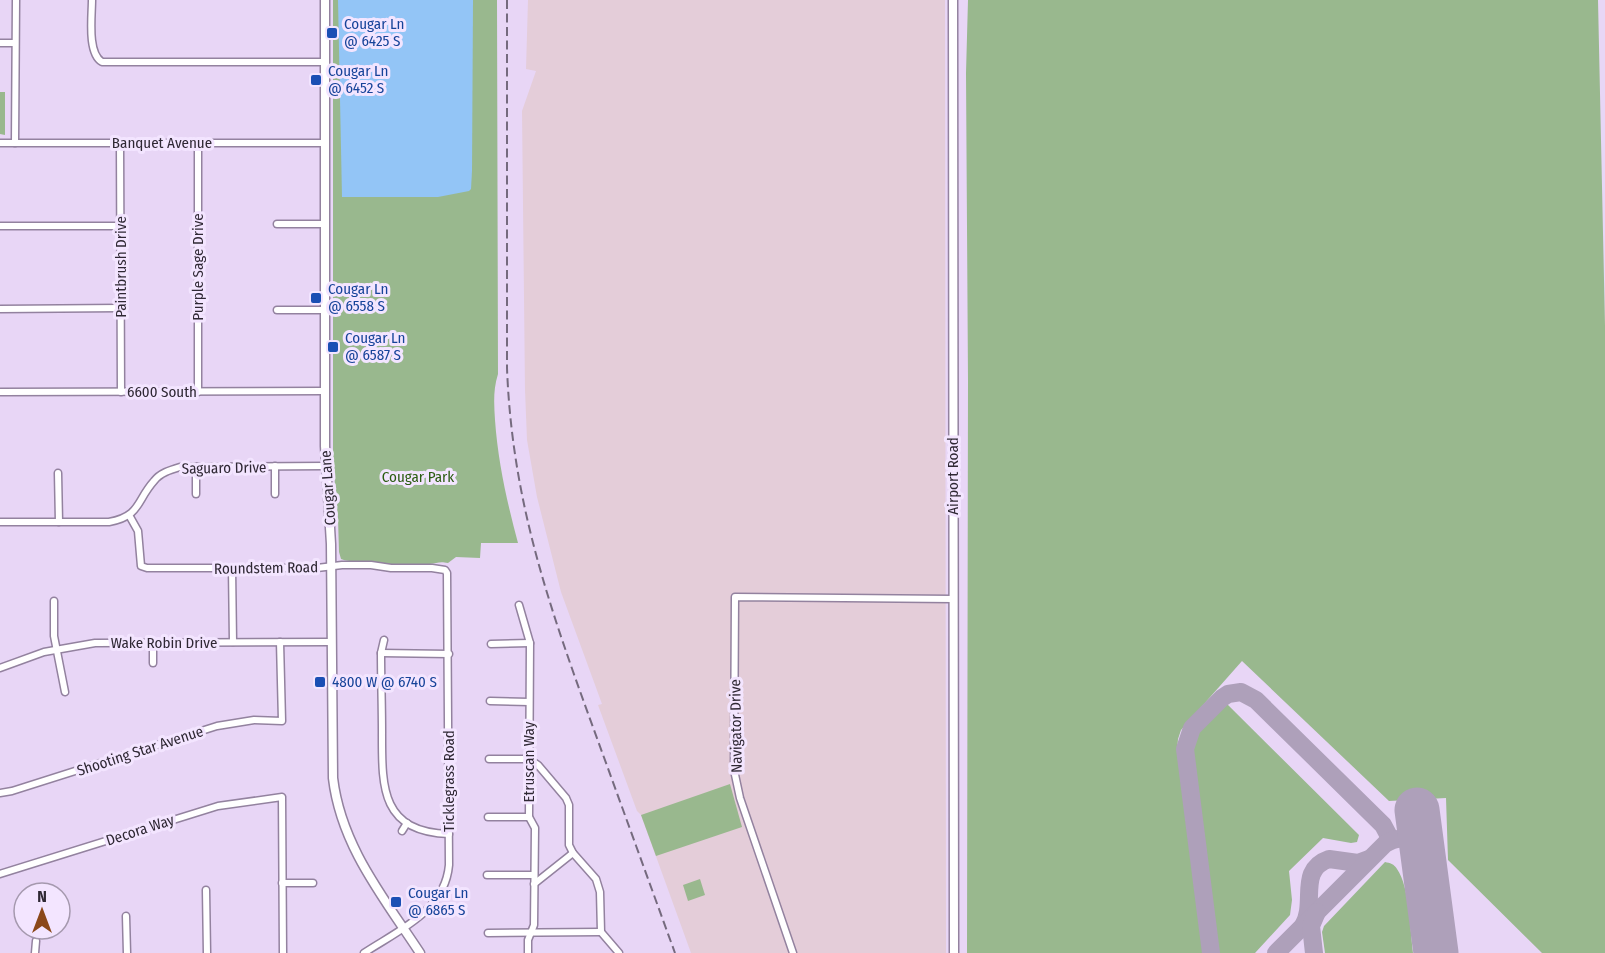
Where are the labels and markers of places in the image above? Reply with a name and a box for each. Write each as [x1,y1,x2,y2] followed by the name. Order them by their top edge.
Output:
[344,15,404,50] place label: Cougar Ln @ 6425 S
[325,26,339,40] marker: Cougar Ln @ 6425 S
[328,62,388,97] place label: Cougar Ln @ 6452 S
[309,73,323,87] marker: Cougar Ln @ 6452 S
[328,280,388,315] place label: Cougar Ln @ 6558 S
[309,291,323,305] marker: Cougar Ln @ 6558 S
[345,329,405,364] place label: Cougar Ln @ 6587 S
[326,340,340,354] marker: Cougar Ln @ 6587 S
[332,673,437,691] place label: 4800 W @ 6740 S
[313,675,327,689] marker: 4800 W @ 6740 S
[408,884,468,919] place label: Cougar Ln @ 6865 S
[389,895,403,909] marker: Cougar Ln @ 6865 S

